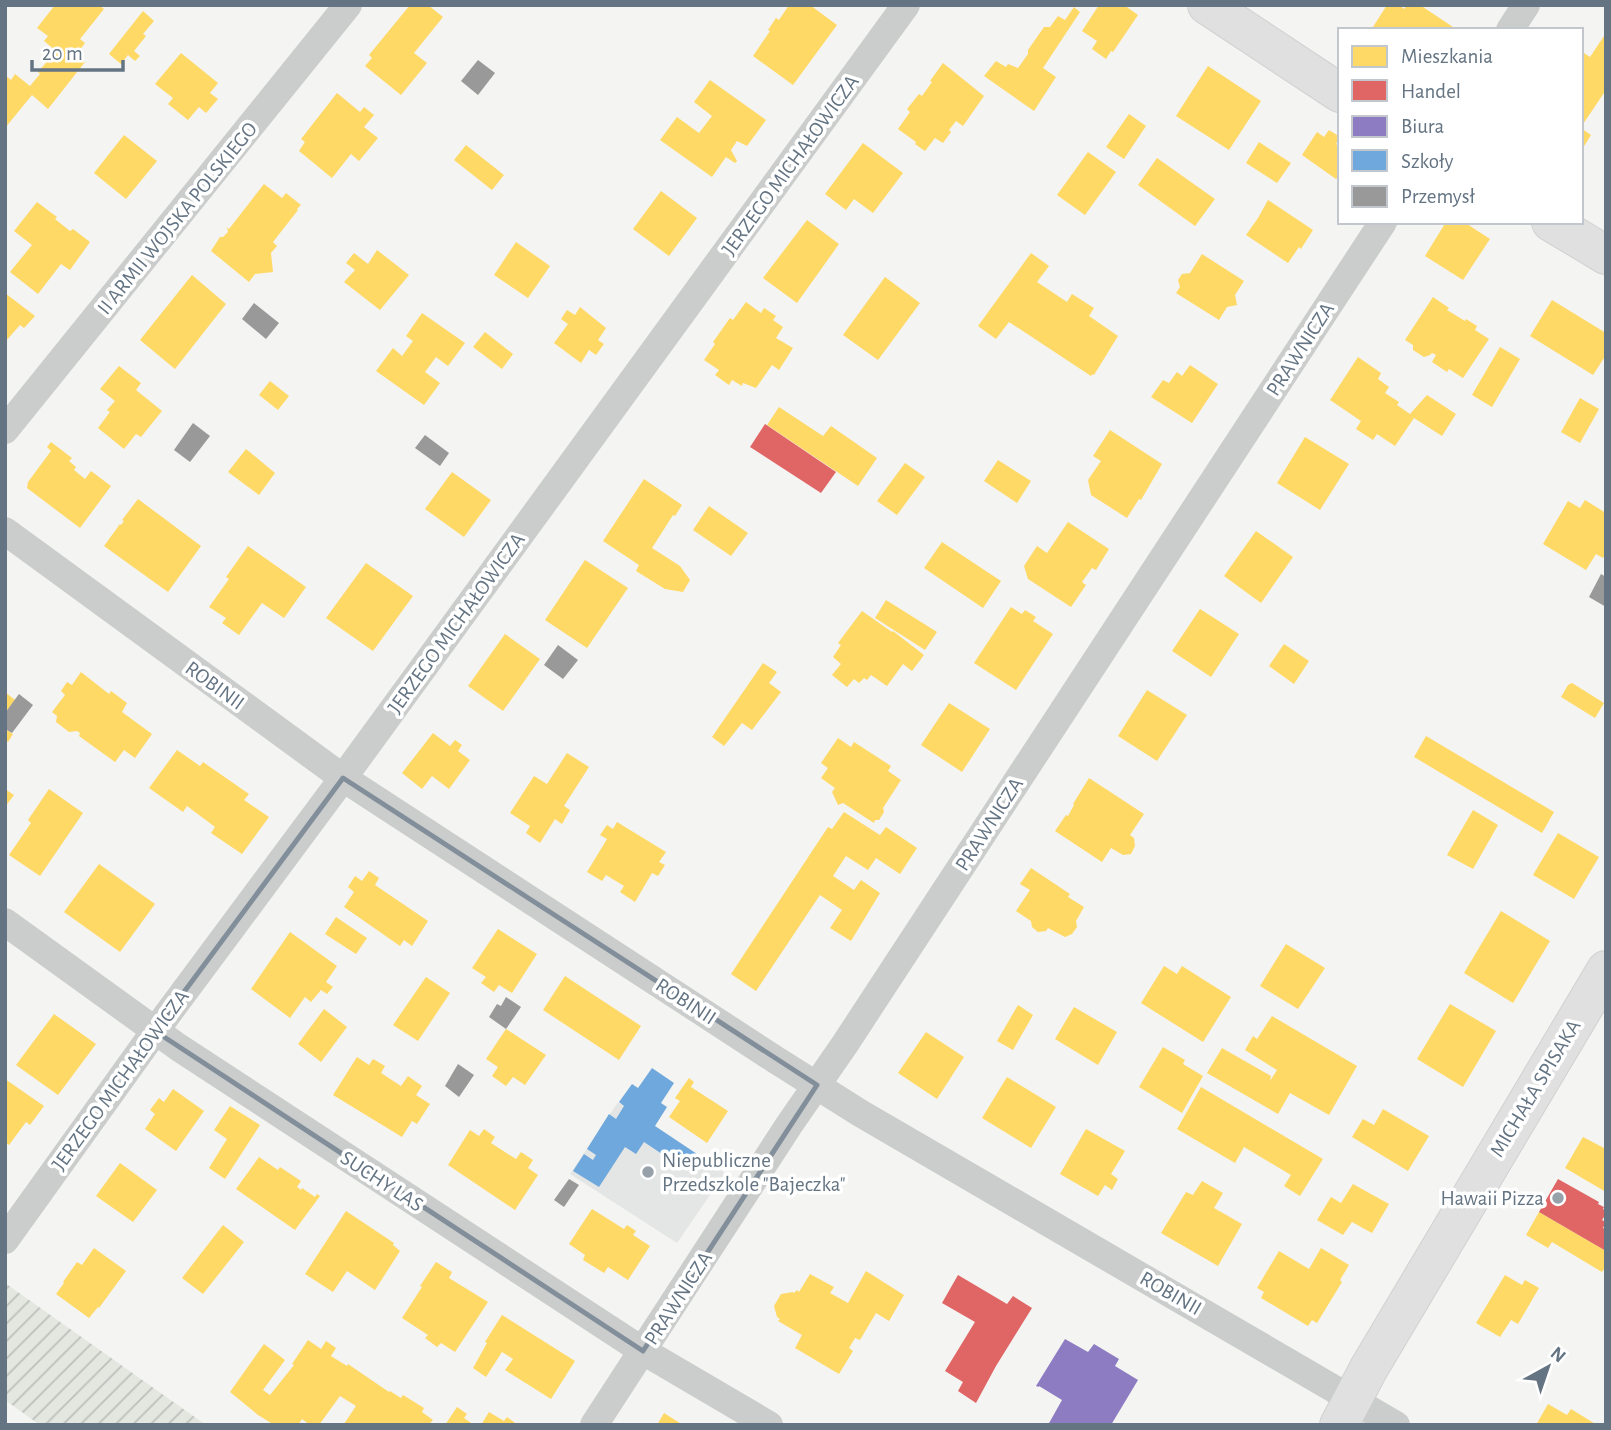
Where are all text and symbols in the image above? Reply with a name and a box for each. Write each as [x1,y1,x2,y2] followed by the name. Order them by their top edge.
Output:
[32,28,122,72] scale bar
[1338,28,1583,224] legend
[42,43,83,64] text: 20 m
[1401,46,1493,67] text: Mieszkania
[718,71,863,259] street label: JERZEGO MICHAŁOWICZA
[1401,81,1461,102] text: Handel
[1401,116,1444,137] text: Biura
[93,118,261,318] street label: II ARMII WOJSKA POLSKIEGO
[1401,151,1454,172] text: Szkoły
[1401,186,1476,207] text: Przemysł
[1263,299,1338,400] street label: PRAWNICZA
[384,529,529,717] street label: JERZEGO MICHAŁOWICZA
[181,657,248,714] street label: ROBINII
[952,774,1027,875] street label: PRAWNICZA
[652,974,720,1029] street label: ROBINII
[48,986,193,1174] street label: JERZEGO MICHAŁOWICZA
[1486,1016,1585,1161] street label: MICHAŁA SPISAKA
[337,1147,427,1216] street label: SUCHY LAS
[662,1150,846,1195] place label: Niepubliczne Przedszkole "Bajeczka"
[640,1164,656,1180] marker: Niepubliczne Przedszkole "Bajeczka"
[1440,1188,1544,1209] place label: Hawaii Pizza
[1550,1190,1566,1206] marker: Hawaii Pizza
[641,1248,716,1349] street label: PRAWNICZA
[1136,1268,1205,1319] street label: ROBINII
[1513,1332,1583,1402] north arrow
[1547,1344,1569,1367] text: N

